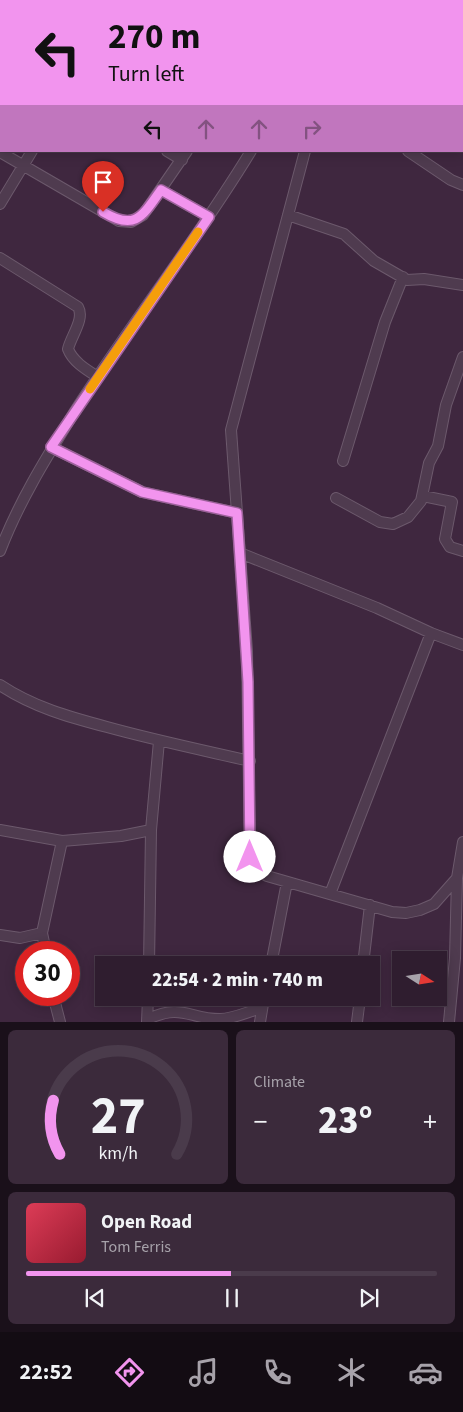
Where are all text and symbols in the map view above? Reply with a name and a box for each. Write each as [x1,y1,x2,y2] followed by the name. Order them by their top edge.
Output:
[108,12,200,62] text: 270 m
[25,20,90,85] icon: left
[108,58,184,90] text: Turn left
[139,115,167,143] icon: left
[192,115,220,143] icon: ahead
[245,115,273,143] icon: ahead
[298,115,326,143] icon: right
[82,161,124,212] pin
[89,168,117,196] icon: arrive
[223,830,275,882] position arrow
[15,941,80,1006] speed limit sign: 30
[392,951,448,1006] north arrow
[392,951,447,1006] map controls
[152,967,323,994] text: 22:54 · 2 min · 740 m
[254,1071,305,1093] text: Climate
[90,1080,145,1154] text: 27
[318,1094,373,1148] text: 23°
[254,1102,267,1142] text: −
[423,1102,437,1142] text: +
[98,1141,138,1166] text: km/h
[101,1209,192,1236] text: Open Road
[101,1236,171,1258] text: Tom Ferris
[81,1284,109,1312] icon: previous
[218,1284,246,1312] icon: pause
[355,1284,383,1312] icon: next
[112,1355,147,1390] icon: directions
[186,1355,221,1390] icon: music
[260,1355,295,1390] icon: phone
[334,1355,369,1390] icon: climate
[408,1355,443,1390] icon: car
[20,1356,73,1388] text: 22:52

